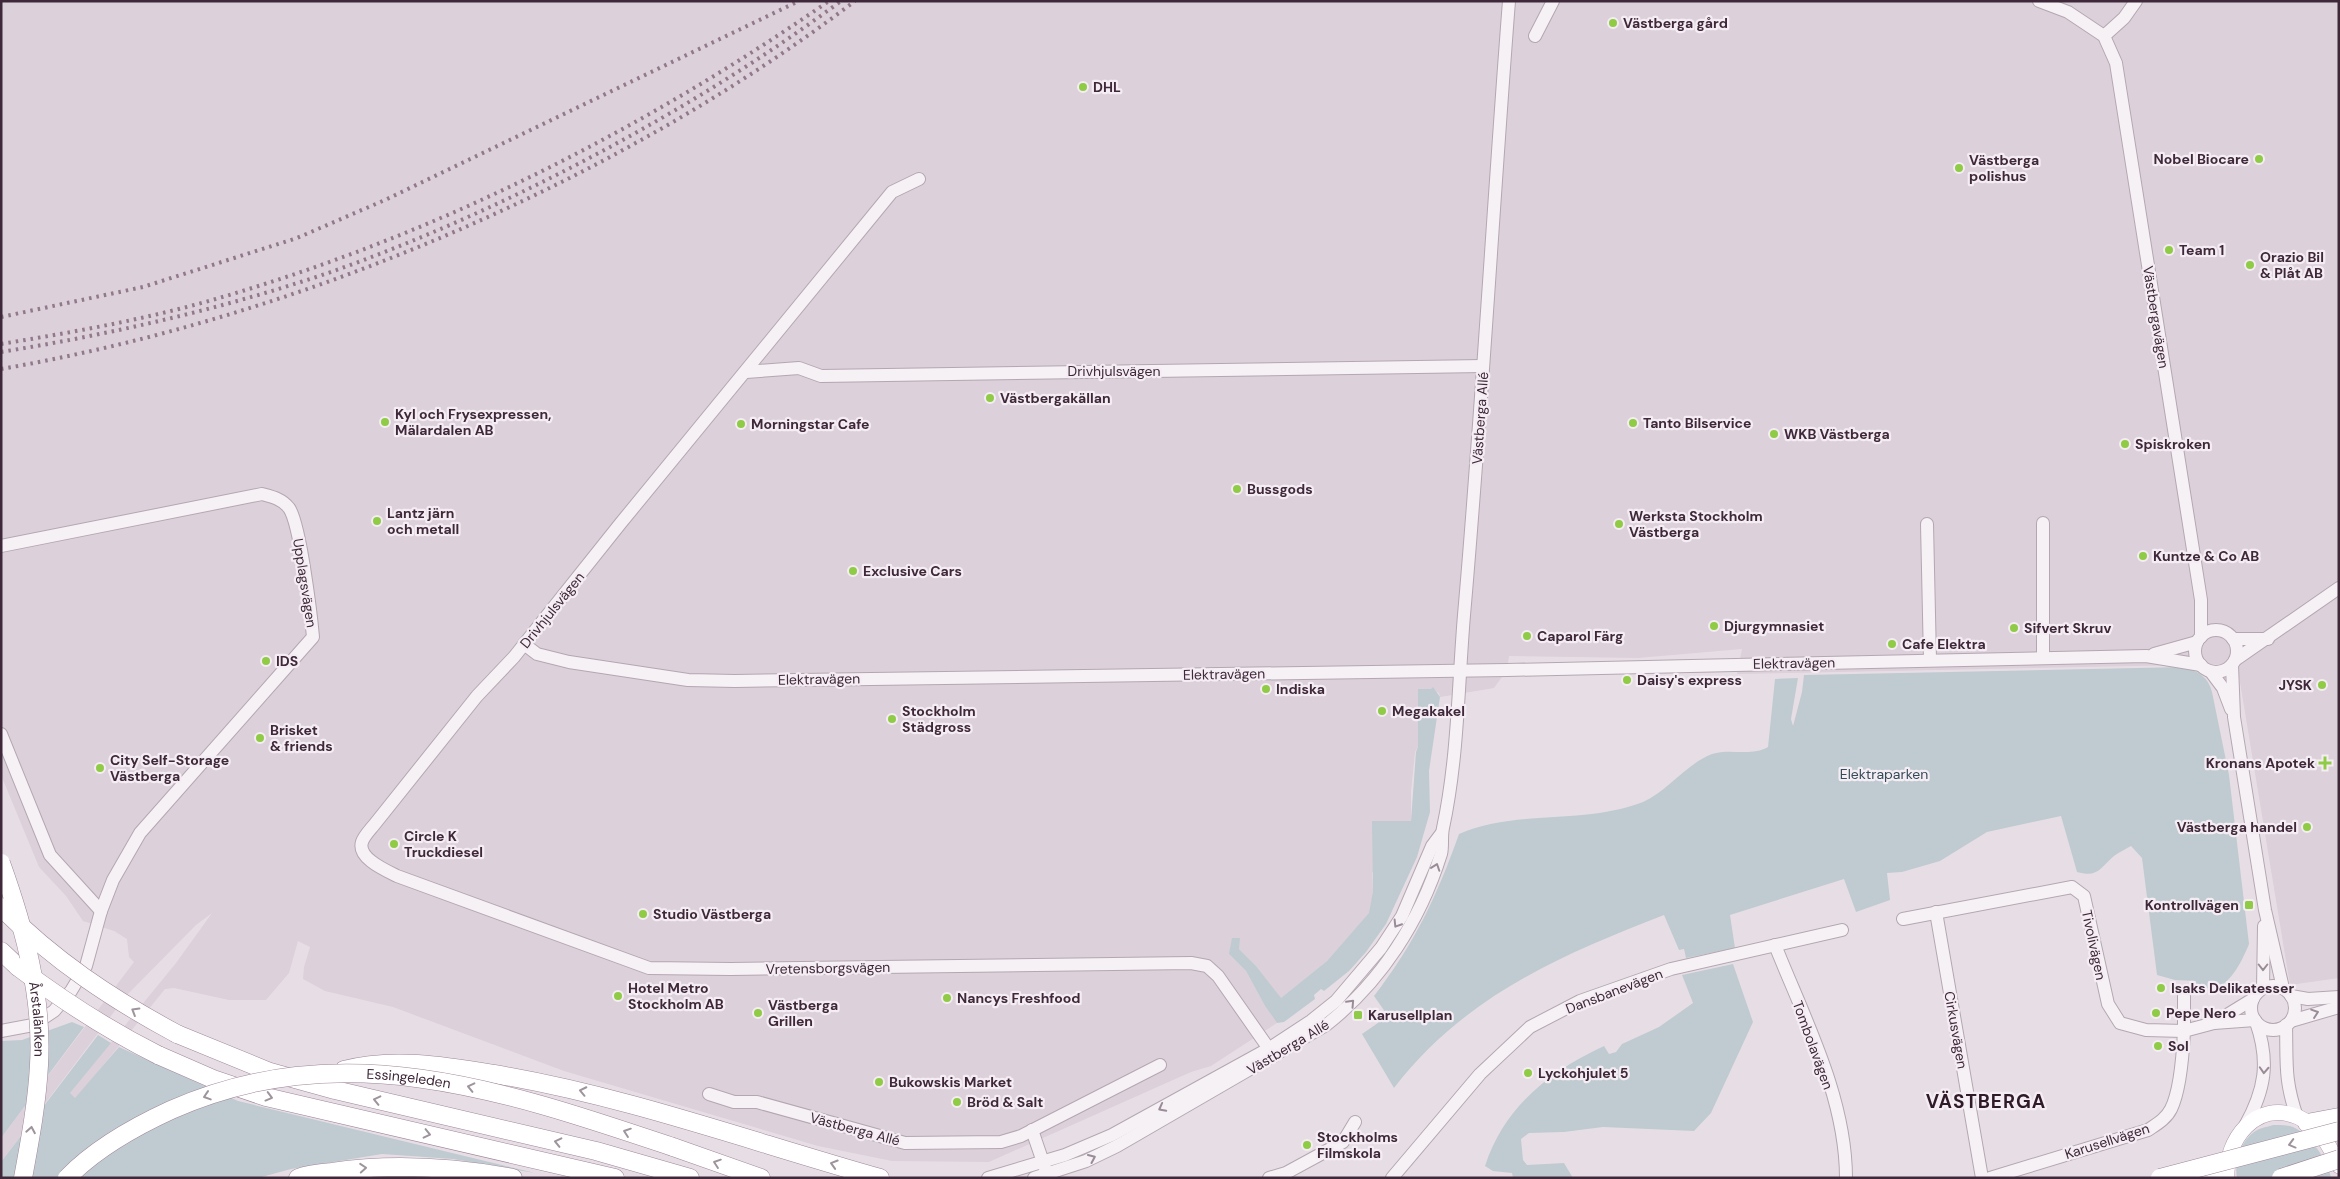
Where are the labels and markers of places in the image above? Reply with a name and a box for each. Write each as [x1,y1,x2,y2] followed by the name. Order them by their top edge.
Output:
[1623,14,1728,32] place label: Västberga gård
[1607,17,1619,29] marker: Västberga gård
[1093,78,1121,96] place label: DHL
[1077,81,1089,93] marker: DHL
[2154,150,2249,168] place label: Nobel Biocare
[1969,151,2039,185] place label: Västberga polishus
[2253,153,2265,165] marker: Nobel Biocare
[1953,162,1965,174] marker: Västberga polishus
[2179,241,2224,259] place label: Team 1
[2163,244,2175,256] marker: Team 1
[2260,248,2324,282] place label: Orazio Bil & Plåt AB
[2244,259,2256,271] marker: Orazio Bil & Plåt AB
[1000,389,1111,407] place label: Västbergakällan
[984,392,996,404] marker: Västbergakällan
[395,405,552,439] place label: Kyl och Frysexpressen, Mälardalen AB
[1643,414,1751,432] place label: Tanto Bilservice
[751,415,870,433] place label: Morningstar Cafe
[379,416,391,428] marker: Kyl och Frysexpressen, Mälardalen AB
[1627,417,1639,429] marker: Tanto Bilservice
[735,418,747,430] marker: Morningstar Cafe
[1784,425,1890,443] place label: WKB Västberga
[1768,428,1780,440] marker: WKB Västberga
[2135,435,2211,453] place label: Spiskroken
[2119,438,2131,450] marker: Spiskroken
[1247,480,1313,498] place label: Bussgods
[1231,483,1243,495] marker: Bussgods
[387,504,459,538] place label: Lantz järn och metall
[1629,507,1763,541] place label: Werksta Stockholm Västberga
[371,515,383,527] marker: Lantz järn och metall
[1613,518,1625,530] marker: Werksta Stockholm Västberga
[2153,547,2259,565] place label: Kuntze & Co AB
[2137,550,2149,562] marker: Kuntze & Co AB
[863,562,962,580] place label: Exclusive Cars
[847,565,859,577] marker: Exclusive Cars
[1724,617,1824,635] place label: Djurgymnasiet
[2024,619,2111,637] place label: Sifvert Skruv
[1708,620,1720,632] marker: Djurgymnasiet
[2008,622,2020,634] marker: Sifvert Skruv
[1537,627,1623,645] place label: Caparol Färg
[1521,630,1533,642] marker: Caparol Färg
[1902,635,1986,653] place label: Cafe Elektra
[1886,638,1898,650] marker: Cafe Elektra
[276,652,298,670] place label: IDS
[260,655,272,667] marker: IDS
[1637,671,1742,689] place label: Daisy's express
[1621,674,1633,686] marker: Daisy's express
[2278,676,2312,694] place label: JYSK
[2316,679,2328,691] marker: JYSK
[1276,680,1325,698] place label: Indiska
[1260,683,1272,695] marker: Indiska
[902,702,976,736] place label: Stockholm Städgross
[1392,702,1465,720] place label: Megakakel
[1376,705,1388,717] marker: Megakakel
[886,713,898,725] marker: Stockholm Städgross
[270,721,333,755] place label: Brisket & friends
[254,732,266,744] marker: Brisket & friends
[110,751,229,785] place label: City Self-Storage Västberga
[2206,754,2315,772] place label: Kronans Apotek
[2319,757,2331,769] marker: Kronans Apotek
[94,762,106,774] marker: City Self-Storage Västberga
[2177,818,2297,836] place label: Västberga handel
[2301,821,2313,833] marker: Västberga handel
[404,827,483,861] place label: Circle K Truckdiesel
[388,838,400,850] marker: Circle K Truckdiesel
[2145,896,2239,914] place label: Kontrollvägen
[2243,899,2255,911] marker: Kontrollvägen
[653,905,771,923] place label: Studio Västberga
[637,908,649,920] marker: Studio Västberga
[628,979,724,1013] place label: Hotel Metro Stockholm AB
[2171,979,2294,997] place label: Isaks Delikatesser
[2155,982,2167,994] marker: Isaks Delikatesser
[957,989,1081,1007] place label: Nancys Freshfood
[612,990,624,1002] marker: Hotel Metro Stockholm AB
[941,992,953,1004] marker: Nancys Freshfood
[768,996,838,1030] place label: Västberga Grillen
[2166,1004,2236,1022] place label: Pepe Nero
[1368,1006,1452,1024] place label: Karusellplan
[752,1007,764,1019] marker: Västberga Grillen
[2150,1007,2162,1019] marker: Pepe Nero
[1352,1009,1364,1021] marker: Karusellplan
[2168,1037,2189,1055] place label: Sol
[2152,1040,2164,1052] marker: Sol
[1538,1064,1629,1082] place label: Lyckohjulet 5
[1522,1067,1534,1079] marker: Lyckohjulet 5
[889,1073,1012,1091] place label: Bukowskis Market
[873,1076,885,1088] marker: Bukowskis Market
[967,1093,1043,1111] place label: Bröd & Salt
[951,1096,963,1108] marker: Bröd & Salt
[1317,1128,1398,1162] place label: Stockholms Filmskola
[1301,1139,1313,1151] marker: Stockholms Filmskola

